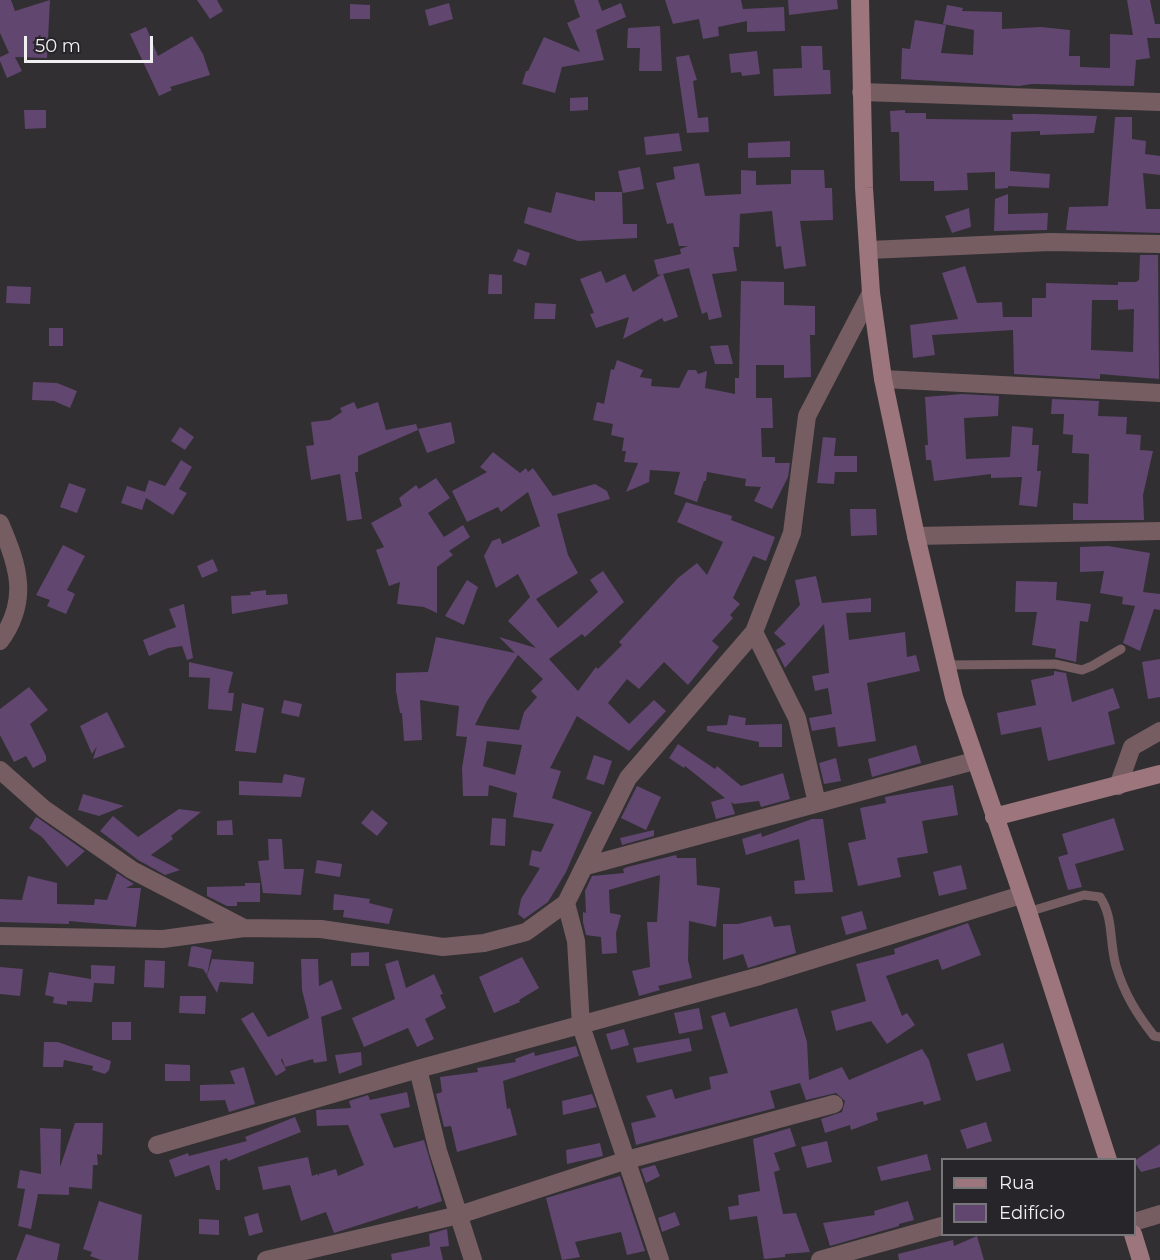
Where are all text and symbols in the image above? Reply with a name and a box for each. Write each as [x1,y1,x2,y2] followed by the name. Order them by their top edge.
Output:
[27,24,156,62] scale bar
[35,35,81,57] text: 50 m
[941,1158,1136,1236] legend
[999,1172,1035,1194] text: Rua
[999,1202,1065,1224] text: Edifício

